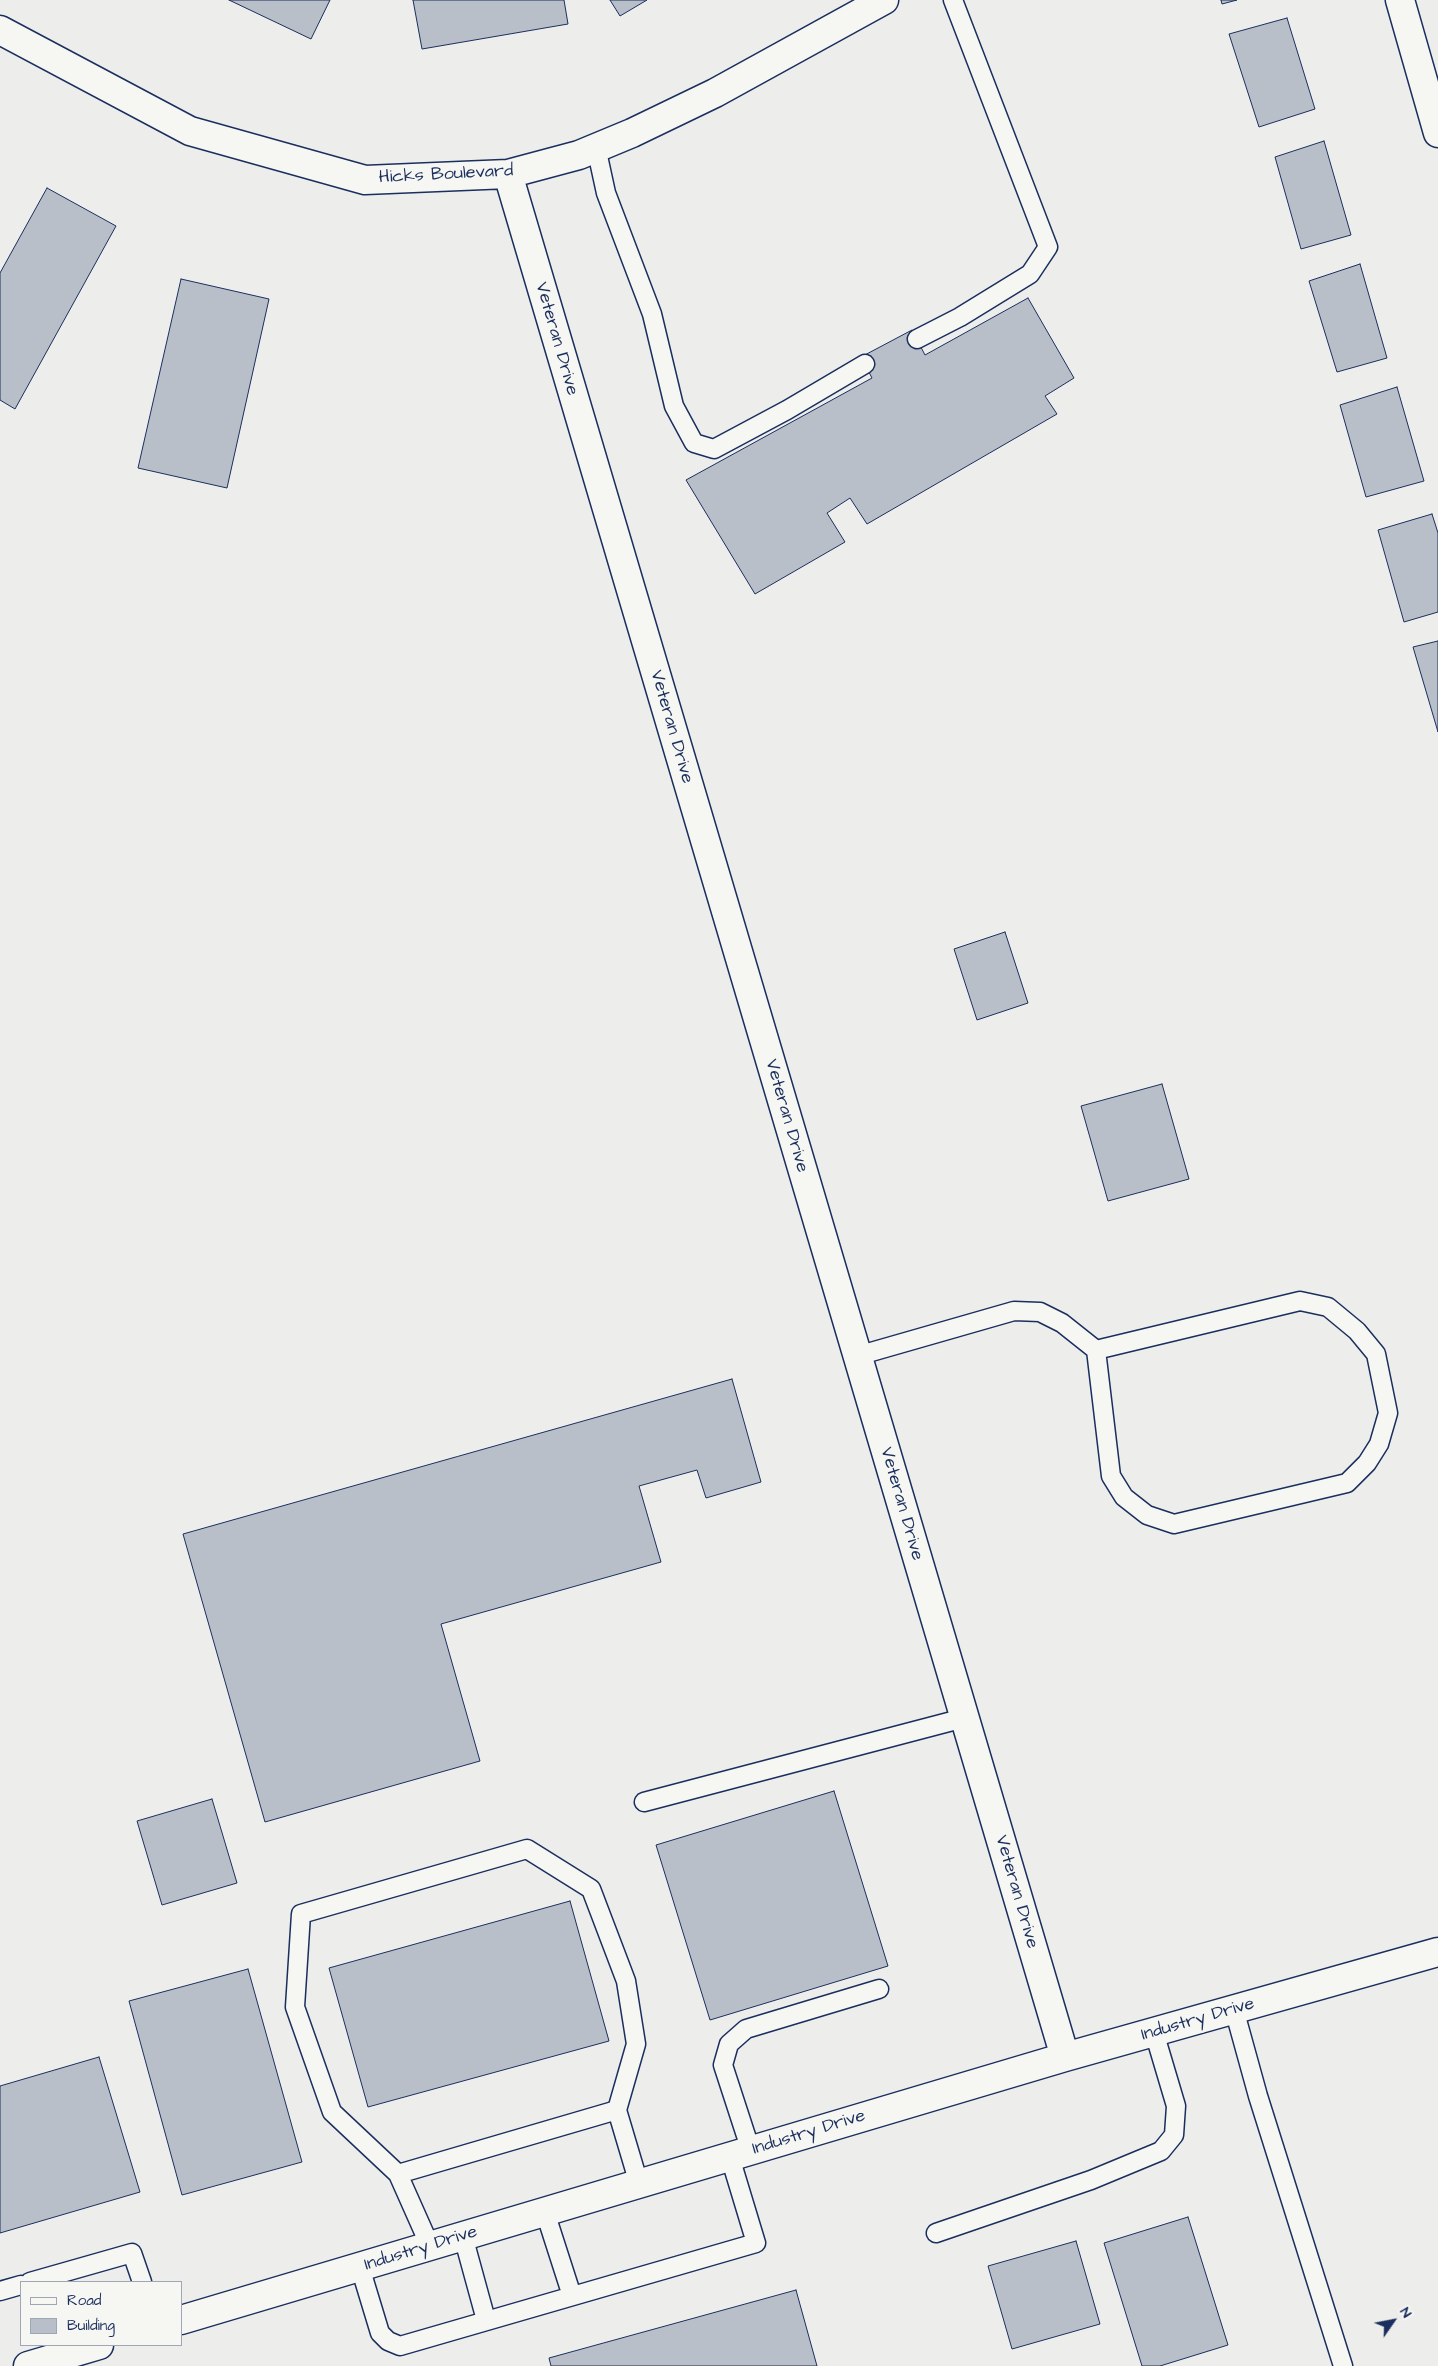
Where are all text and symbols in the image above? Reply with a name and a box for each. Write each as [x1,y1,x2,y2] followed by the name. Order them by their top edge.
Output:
[378,161,514,189] street label: Hicks Boulevard
[530,280,582,398] street label: Veteran Drive
[645,668,697,786] street label: Veteran Drive
[760,1057,812,1175] street label: Veteran Drive
[875,1445,927,1563] street label: Veteran Drive
[990,1833,1042,1951] street label: Veteran Drive
[1139,1994,1257,2046] street label: Industry Drive
[750,2106,868,2160] street label: Industry Drive
[362,2222,480,2276] street label: Industry Drive
[20,2281,182,2346] legend
[67,2290,101,2311] text: Road
[1368,2296,1418,2346] north arrow
[1395,2304,1416,2322] text: N
[67,2315,115,2336] text: Building

